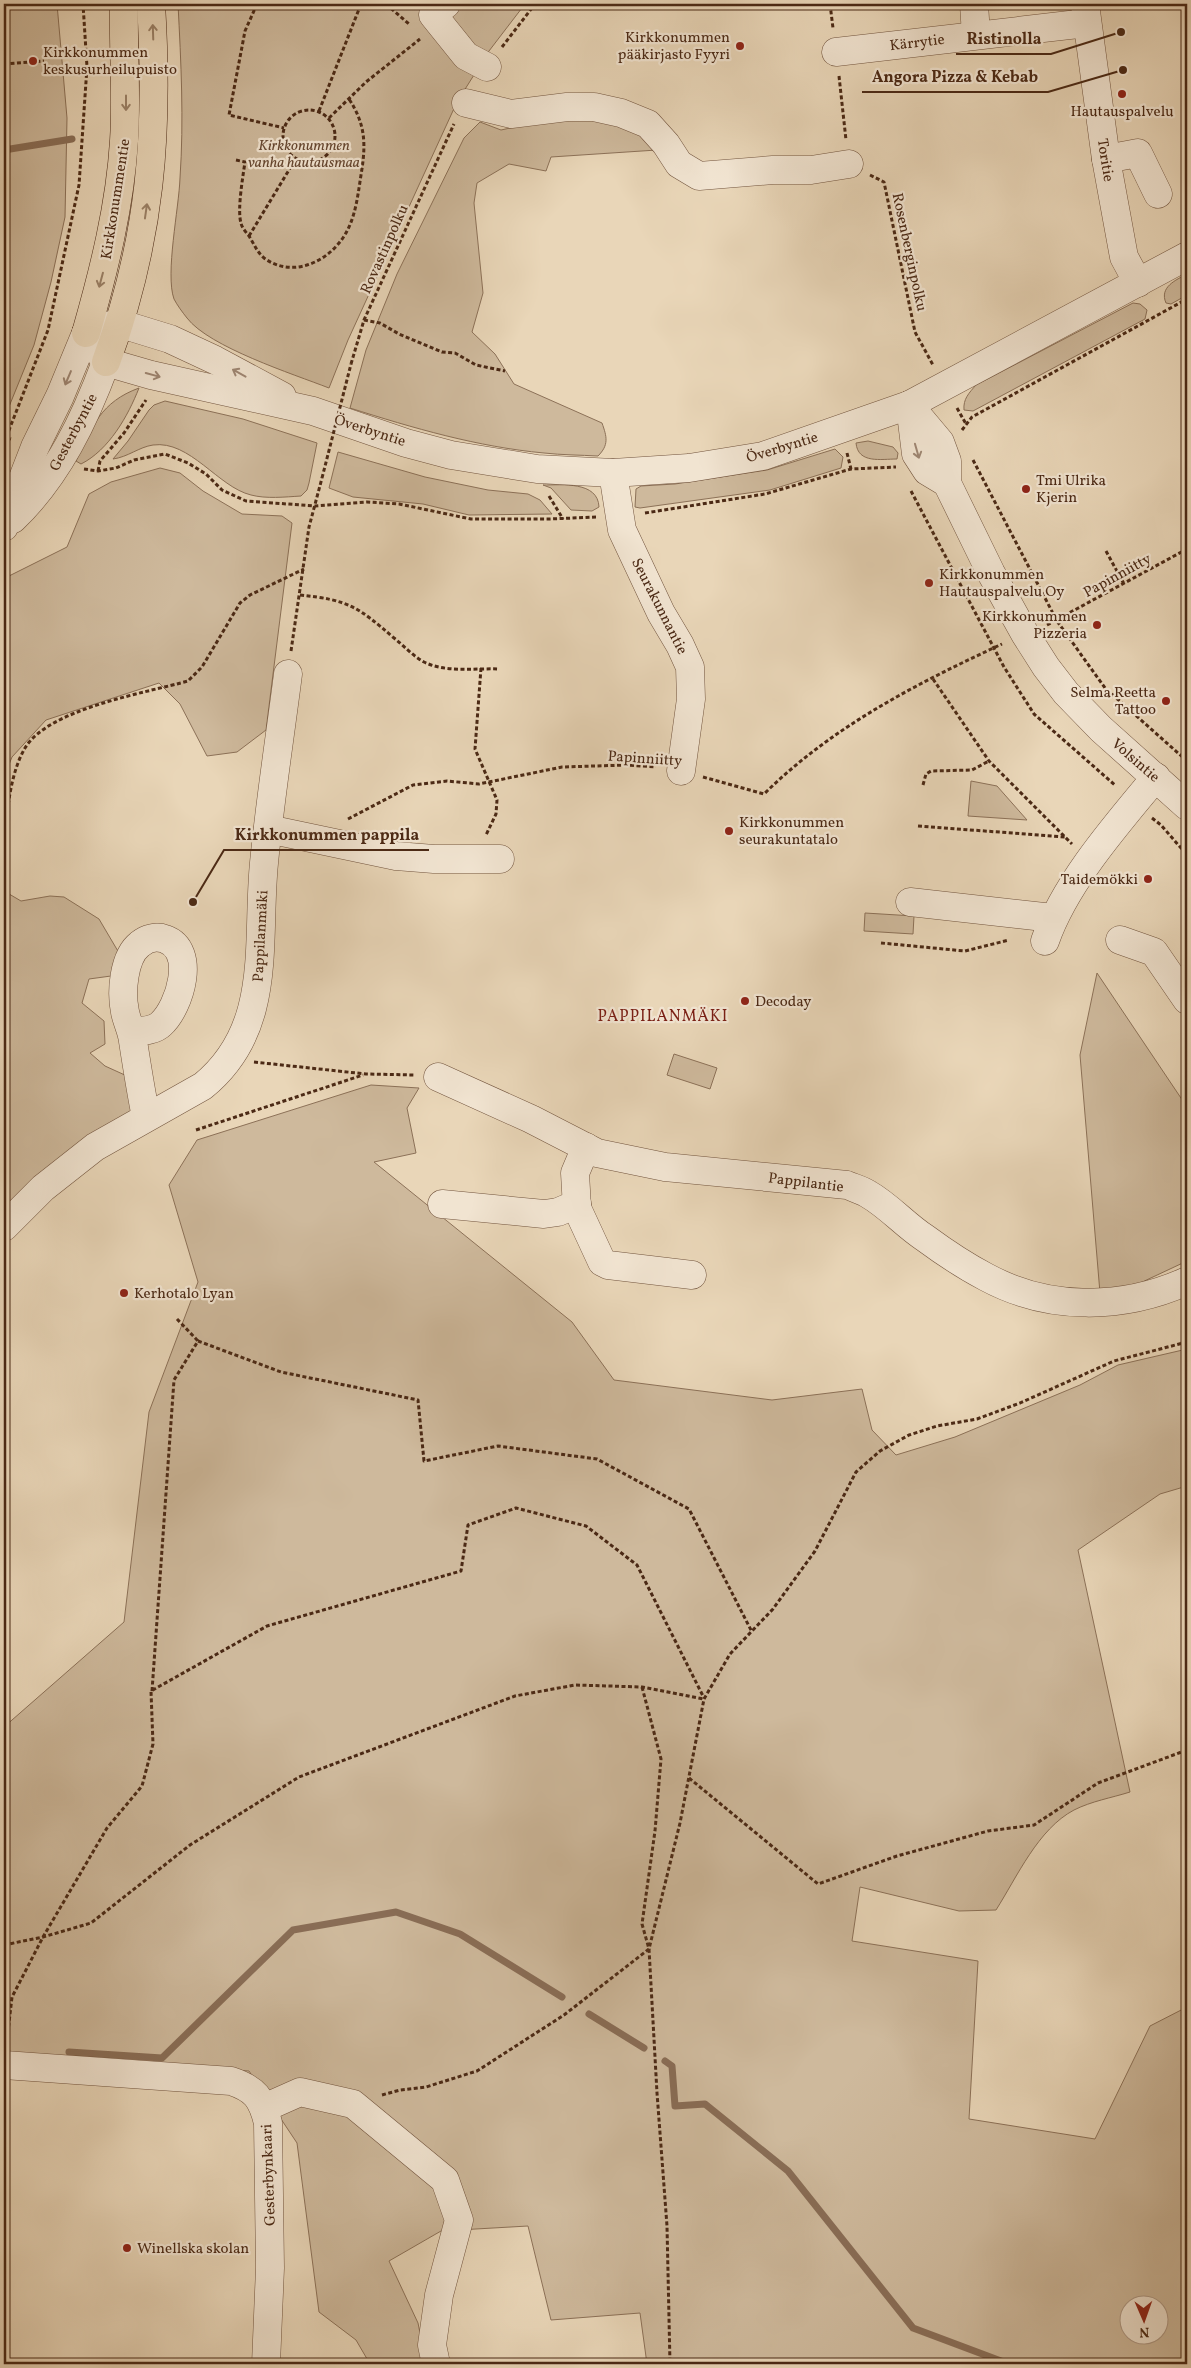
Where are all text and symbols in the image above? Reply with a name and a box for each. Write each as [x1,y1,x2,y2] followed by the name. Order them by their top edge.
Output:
[956,23,1051,54] callout: Ristinolla
[148,24,158,40] one-way arrow
[618,28,730,66] place label: Kirkkonummen pääkirjasto Fyyri
[967,29,1042,51] text: Ristinolla
[888,30,946,57] street label: Kärrytie
[734,40,746,52] marker: Kirkkonummen pääkirjasto Fyyri
[43,43,177,81] place label: Kirkkonummen keskusurheilupuisto
[27,55,39,67] marker: Kirkkonummen keskusurheilupuisto
[862,61,1048,92] callout: Angora Pizza & Kebab
[872,67,1038,89] text: Angora Pizza & Kebab
[1116,88,1128,100] marker: Hautauspalvelu
[121,94,131,110] one-way arrow
[1070,102,1174,123] place label: Hautauspalvelu
[248,136,360,174] park label: Kirkkonummen vanha hautausmaa
[97,137,136,261] street label: Kirkkonummentie
[1091,137,1118,183] street label: Toritie
[886,191,931,314] street label: Rosenberginpolku
[356,202,414,298] street label: Rovastinpolku
[141,203,151,219] one-way arrow
[96,272,105,288] one-way arrow
[232,367,246,377] one-way arrow
[62,370,72,385] one-way arrow
[144,371,160,381] one-way arrow
[45,390,104,475] street label: Gesterbyntie
[331,410,408,453] street label: Överbyntie
[744,428,821,469] street label: Överbyntie
[912,442,922,458] one-way arrow
[1036,471,1106,509] place label: Tmi Ulrika Kjerin
[1020,483,1032,495] marker: Tmi Ulrika Kjerin
[1080,549,1155,604] street label: Papinniitty
[625,555,692,658] street label: Seurakunnantie
[939,565,1064,603] place label: Kirkkonummen Hautauspalvelu Oy
[923,577,935,589] marker: Kirkkonummen Hautauspalvelu Oy
[982,607,1087,645] place label: Kirkkonummen Pizzeria
[1091,619,1103,631] marker: Kirkkonummen Pizzeria
[1070,683,1156,721] place label: Selma Reetta Tattoo
[1160,695,1172,707] marker: Selma Reetta Tattoo
[1106,734,1164,788] street label: Volsintie
[607,746,683,773] street label: Papinniitty
[739,813,844,851] place label: Kirkkonummen seurakuntatalo
[224,819,429,850] callout: Kirkkonummen pappila
[235,825,419,847] text: Kirkkonummen pappila
[723,825,735,837] marker: Kirkkonummen seurakuntatalo
[1061,870,1138,891] place label: Taidemökki
[1142,873,1154,885] marker: Taidemökki
[249,889,274,983] street label: Pappilanmäki
[755,992,811,1013] place label: Decoday
[739,995,751,1007] marker: Decoday
[598,1006,728,1028] district label: PAPPILANMÄKI
[767,1168,845,1199] street label: Pappilantie
[134,1284,234,1305] place label: Kerhotalo Lyan
[118,1287,130,1299] marker: Kerhotalo Lyan
[257,2124,282,2226] street label: Gesterbynkaari
[137,2239,249,2260] place label: Winellska skolan
[121,2242,133,2254] marker: Winellska skolan
[1118,2296,1168,2346] north arrow
[1139,2322,1150,2341] text: N

